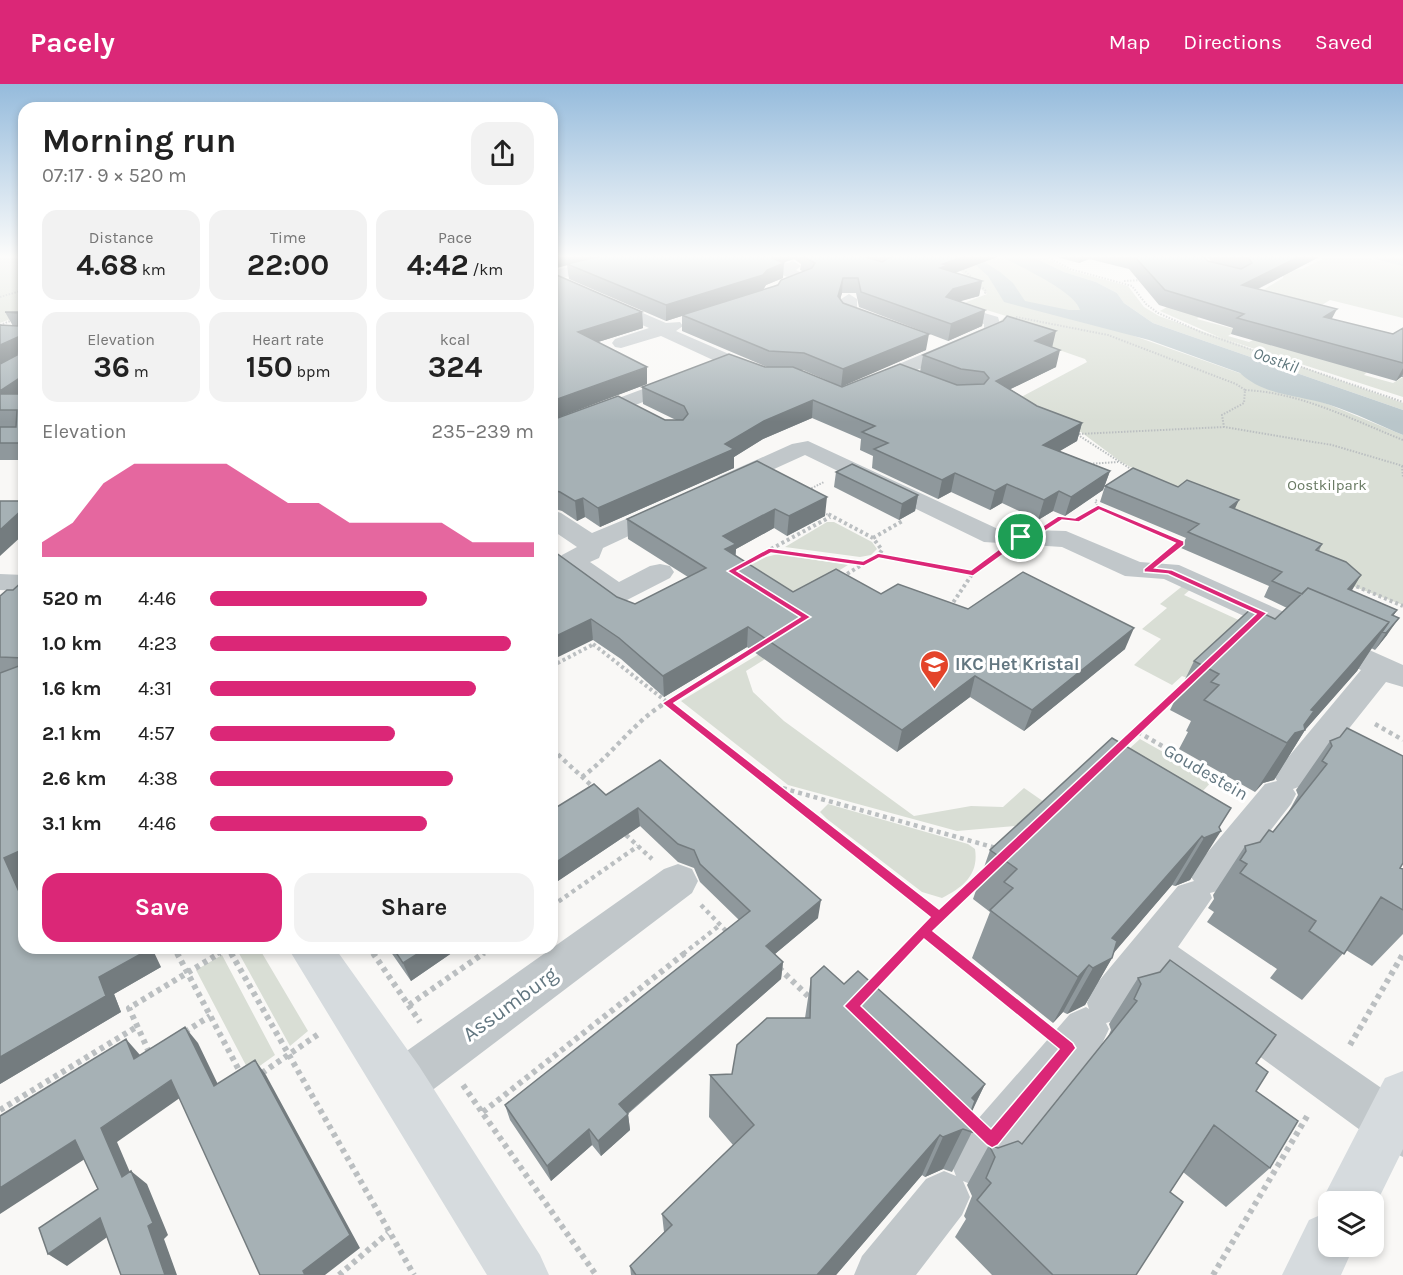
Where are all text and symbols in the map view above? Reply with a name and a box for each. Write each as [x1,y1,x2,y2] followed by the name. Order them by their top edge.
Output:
[30,26,115,59] text: Pacely
[1109,30,1150,54] text: Map
[1183,30,1282,54] text: Directions
[1315,30,1373,54] text: Saved
[42,122,236,160] text: Morning run
[471,122,534,185] button: share
[42,164,187,187] text: 07:17 · 9 × 520 m
[89,228,153,247] text: Distance
[270,228,306,247] text: Time
[438,228,472,247] text: Pace
[76,247,138,283] text: 4.68
[247,247,329,283] text: 22:00
[407,247,469,283] text: 4:42
[138,260,166,279] text: km
[469,260,503,279] text: /km
[87,330,155,349] text: Elevation
[252,330,324,349] text: Heart rate
[440,330,470,349] text: kcal
[1251,343,1301,377] water label: Oostkil
[93,349,130,385] text: 36
[246,349,293,385] text: 150
[428,349,482,385] text: 324
[130,362,149,381] text: m
[293,362,330,381] text: bpm
[42,420,127,443] text: Elevation
[431,420,534,443] text: 235–239 m
[1287,476,1367,494] park label: Oostkilpark
[995,511,1046,562] pin
[1004,520,1037,553] icon: arrive
[42,587,102,610] text: 520 m
[138,587,176,610] text: 4:46
[42,632,102,655] text: 1.0 km
[138,632,177,655] text: 4:23
[918,648,950,690] school or university icon: IKC Het Kristal
[955,653,1079,675] place label: IKC Het Kristal
[42,677,101,700] text: 1.6 km
[138,677,172,700] text: 4:31
[42,722,101,745] text: 2.1 km
[138,722,174,745] text: 4:57
[1160,739,1252,805] street label: Goudestein
[42,767,106,790] text: 2.6 km
[138,767,178,790] text: 4:38
[42,812,102,835] text: 3.1 km
[138,812,176,835] text: 4:46
[42,873,282,942] button: Save
[294,873,534,942] button: Share
[458,962,562,1046] street label: Assumburg
[1318,1191,1384,1257] map controls
[1318,1191,1384,1257] button: layers

